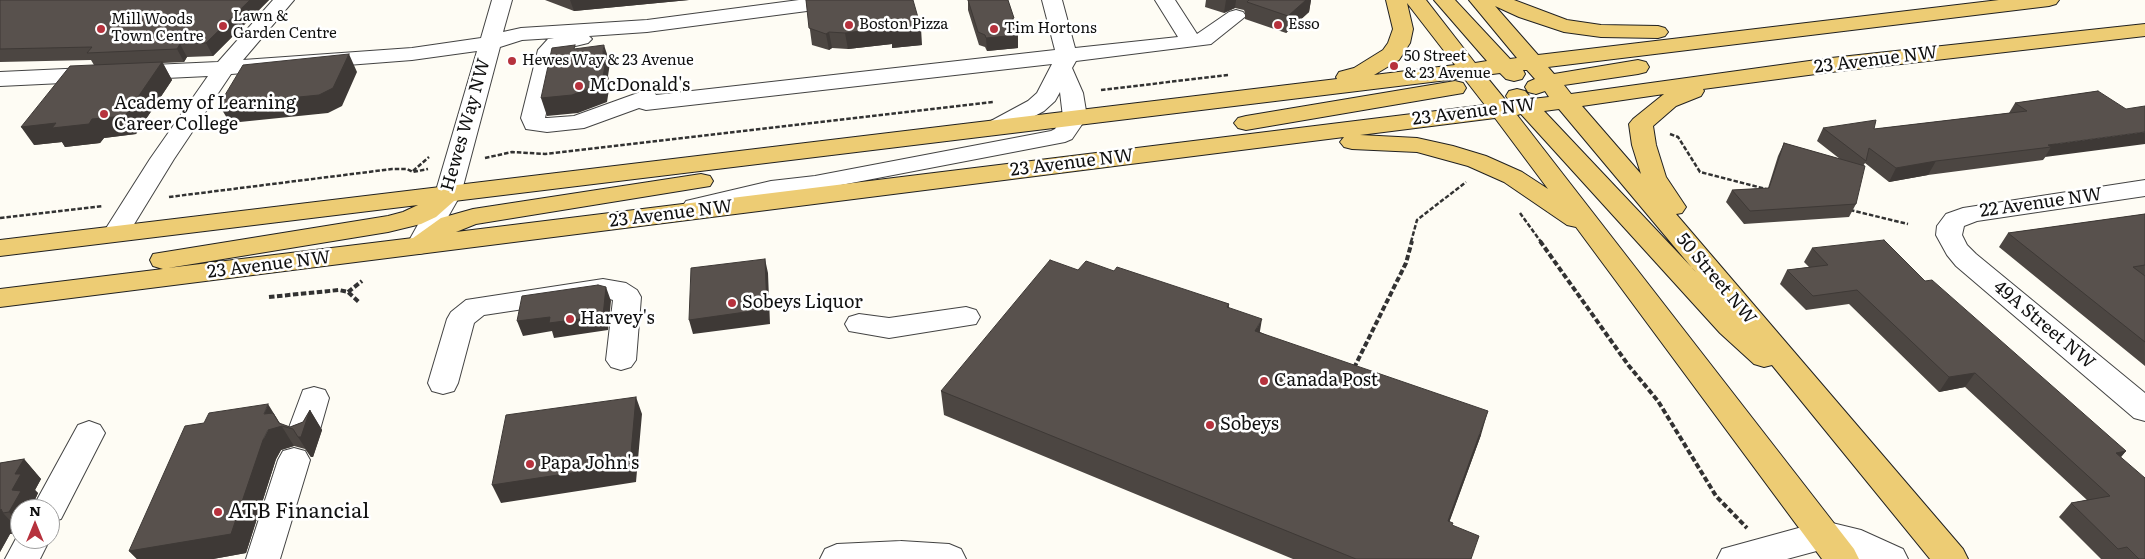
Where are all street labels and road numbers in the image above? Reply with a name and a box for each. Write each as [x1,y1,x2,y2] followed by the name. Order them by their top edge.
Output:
[1813,42,1939,78] street label: 23 Avenue NW
[437,56,495,194] street label: Hewes Way NW
[1411,94,1537,130] street label: 23 Avenue NW
[1009,145,1135,181] street label: 23 Avenue NW
[1978,184,2104,222] street label: 22 Avenue NW
[608,196,734,232] street label: 23 Avenue NW
[1671,229,1761,329] street label: 50 Street NW
[206,247,332,283] street label: 23 Avenue NW
[1989,276,2099,374] street label: 49A Street NW

